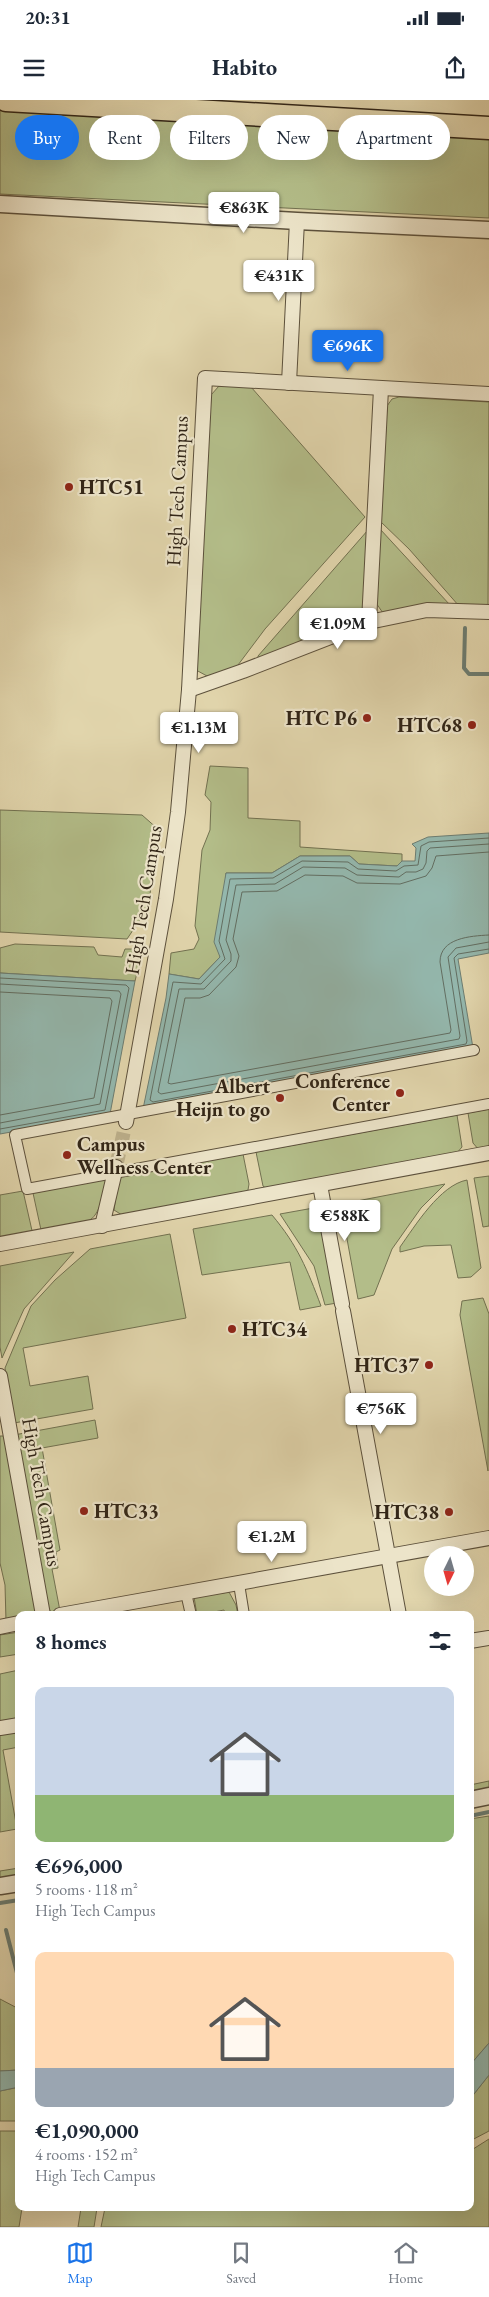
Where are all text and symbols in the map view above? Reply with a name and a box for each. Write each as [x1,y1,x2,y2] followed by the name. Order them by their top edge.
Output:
[25,5,71,30] text: 20:31
[212,53,277,82] text: Habito
[20,54,48,82] icon: menu
[441,54,469,82] icon: share
[15,115,79,160] chip: Buy
[89,115,160,160] chip: Rent
[170,115,248,160] chip: Filters
[258,115,328,160] chip: New
[338,115,450,160] chip: Apartment
[209,192,279,234] pin: €863K
[219,197,269,218] text: €863K
[244,260,314,302] pin: €431K
[254,265,304,286] text: €431K
[313,330,383,372] pin: €696K
[323,335,373,356] text: €696K
[160,415,194,567] street label: High Tech Campus
[79,474,144,500] place label: HTC51
[63,481,75,493] marker: HTC51
[297,608,379,650] pin: €1.09M
[310,613,366,634] text: €1.09M
[286,705,357,731] place label: HTC P6
[158,712,240,754] pin: €1.13M
[361,712,373,724] marker: HTC P6
[397,712,462,738] place label: HTC68
[171,717,227,738] text: €1.13M
[466,719,478,731] marker: HTC68
[118,824,168,976] street label: High Tech Campus
[295,1068,391,1117] place label: Conference Center
[176,1073,270,1122] place label: Albert Heijn to go
[394,1087,406,1099] marker: Conference Center
[274,1092,286,1104] marker: Albert Heijn to go
[77,1131,212,1180] place label: Campus Wellness Center
[61,1149,73,1161] marker: Campus Wellness Center
[310,1200,380,1242] pin: €588K
[320,1205,370,1226] text: €588K
[242,1316,307,1342] place label: HTC34
[226,1323,238,1335] marker: HTC34
[354,1352,419,1378] place label: HTC37
[423,1359,435,1371] marker: HTC37
[346,1392,416,1435] pin: €756K
[356,1398,406,1419] text: €756K
[16,1416,68,1568] street label: High Tech Campus
[94,1498,159,1524] place label: HTC33
[374,1499,439,1525] place label: HTC38
[78,1505,90,1517] marker: HTC33
[443,1506,455,1518] marker: HTC38
[237,1520,307,1563] pin: €1.2M
[248,1526,296,1547] text: €1.2M
[424,1546,474,1596] north arrow
[424,1546,474,1596] map controls
[426,1627,454,1655] icon: filters
[35,1628,107,1655] text: 8 homes
[200,1719,290,1809] icon: home
[35,1852,122,1879] text: €696,000
[35,1879,138,1900] text: 5 rooms · 118 m²
[35,1900,155,1921] text: High Tech Campus
[200,1984,290,2074] icon: home
[35,2117,139,2144] text: €1,090,000
[35,2144,138,2165] text: 4 rooms · 152 m²
[35,2165,155,2186] text: High Tech Campus
[66,2239,94,2287] tab: Map
[226,2239,256,2287] tab: Saved
[388,2239,423,2287] tab: Home

